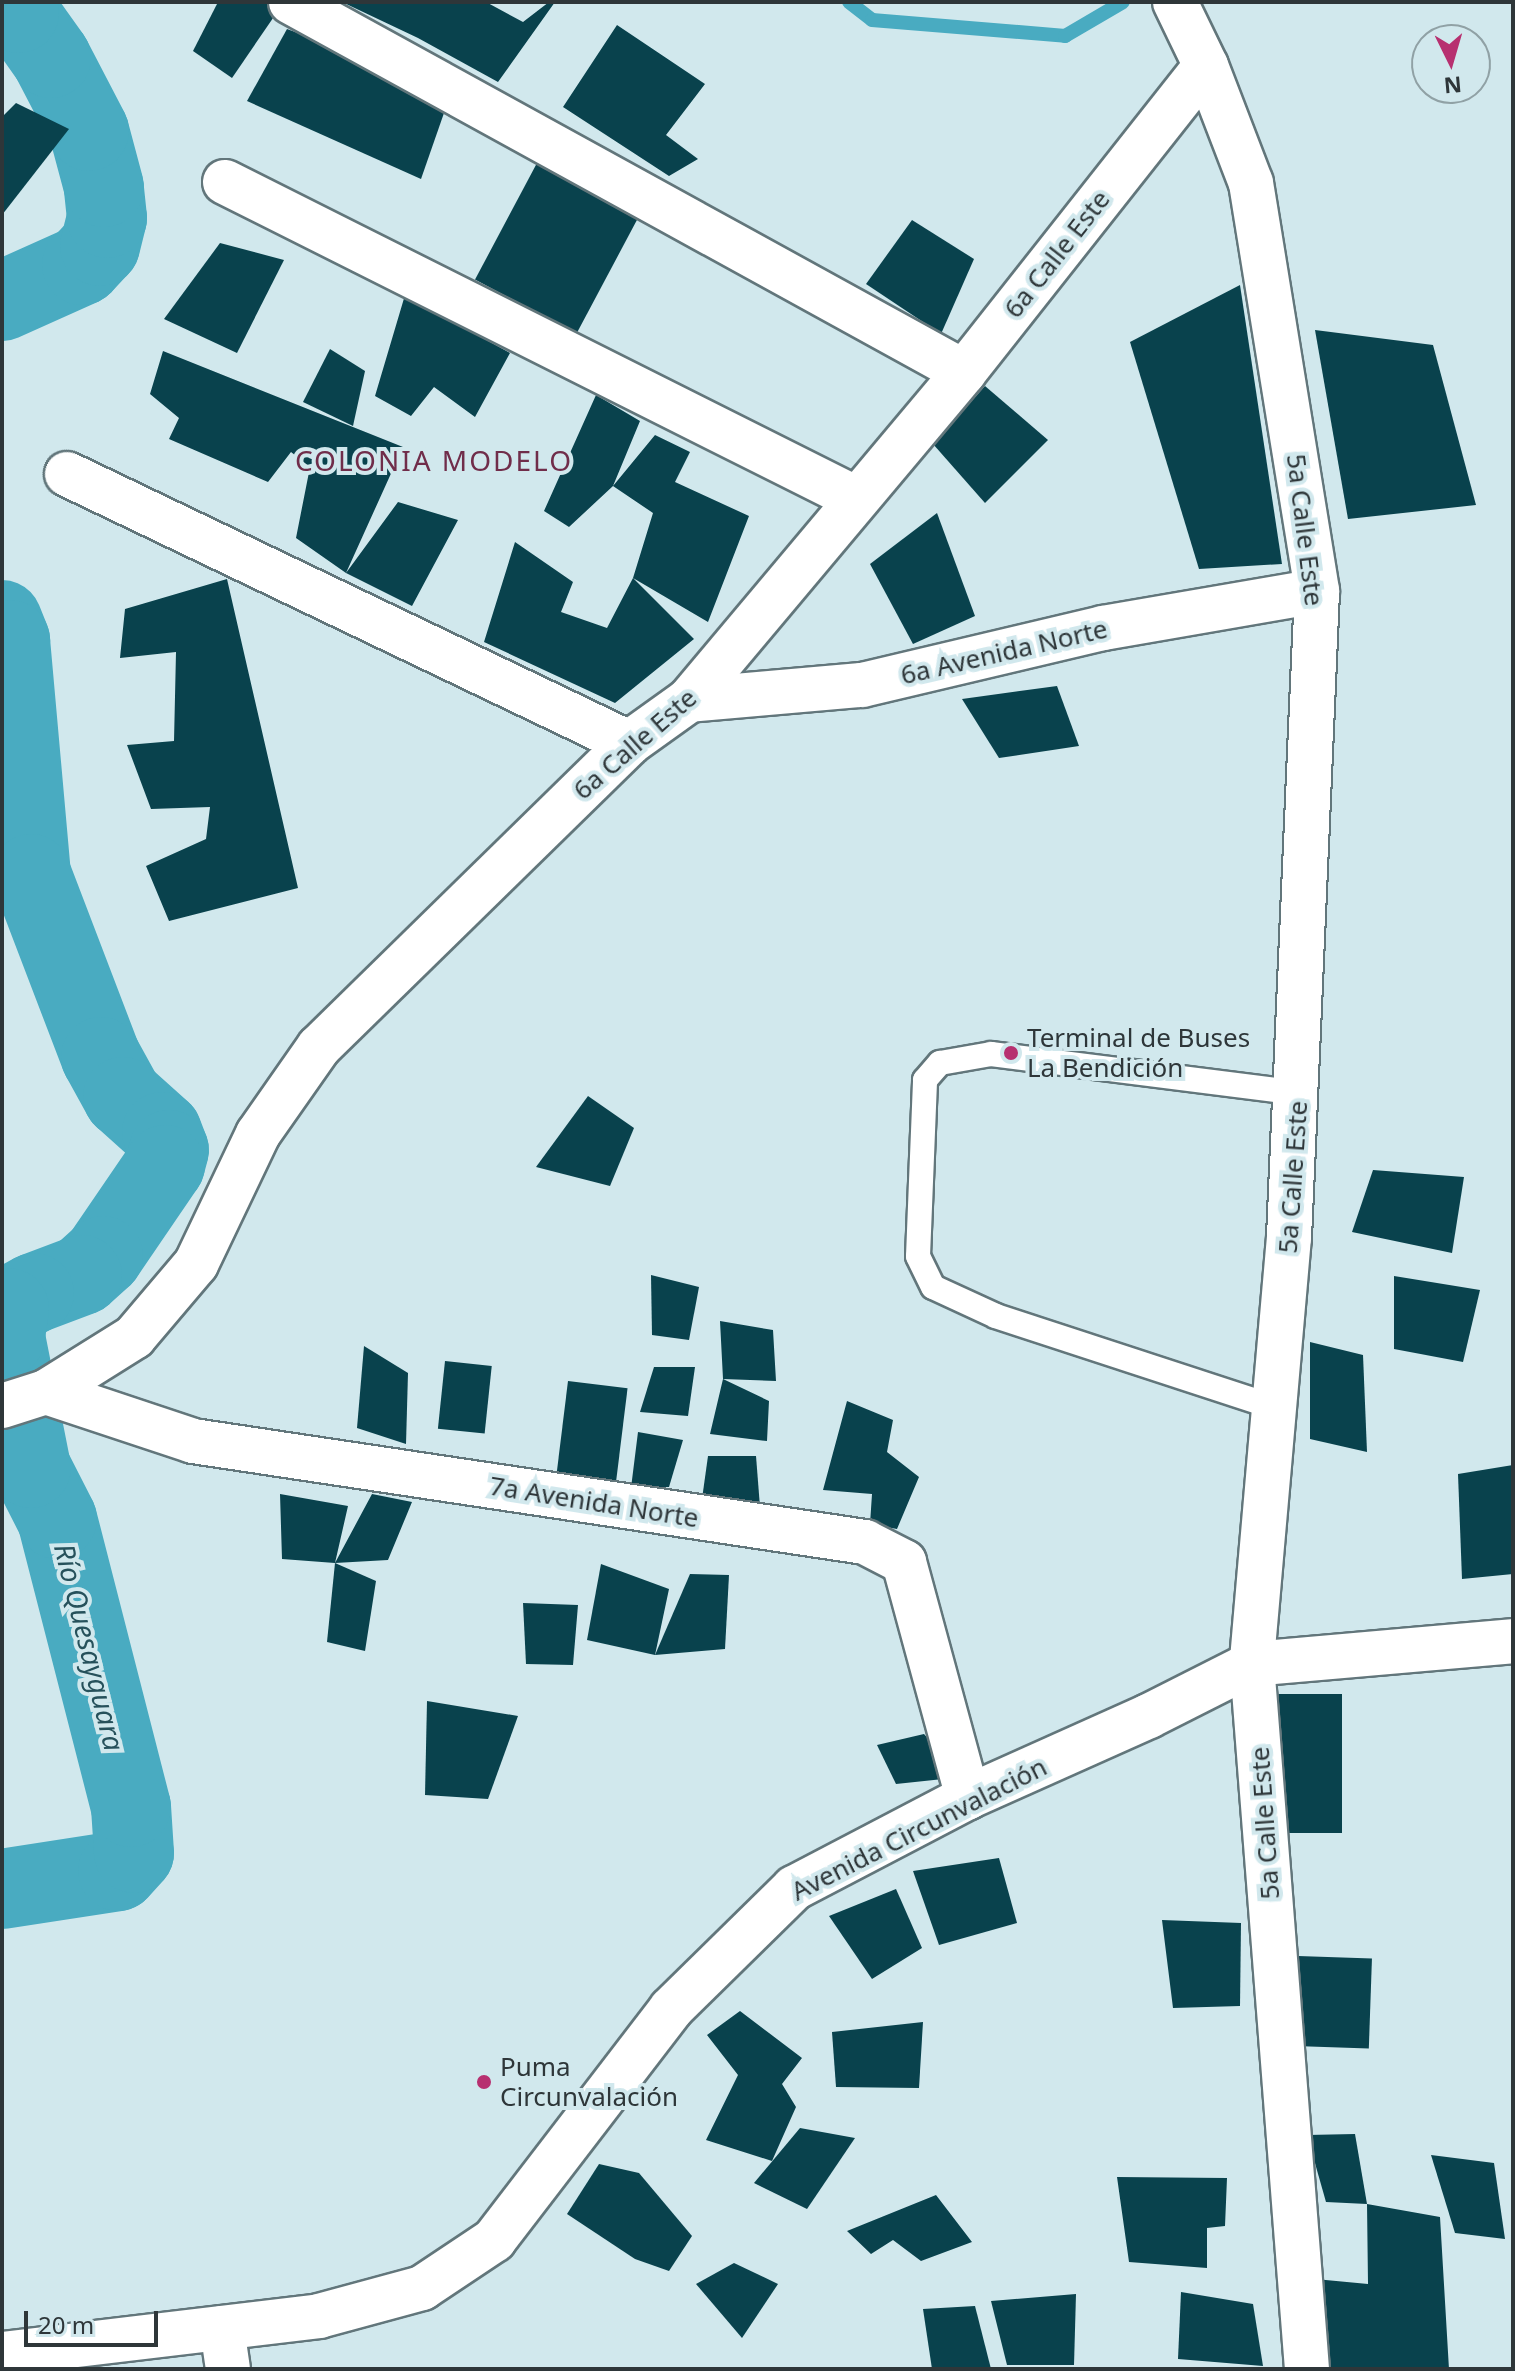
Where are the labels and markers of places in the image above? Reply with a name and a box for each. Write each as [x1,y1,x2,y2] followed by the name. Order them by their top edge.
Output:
[1027,1022,1250,1084] place label: Terminal de Buses La Bendición
[1002,1044,1020,1062] marker: Terminal de Buses La Bendición
[500,2051,678,2112] place label: Puma Circunvalación
[475,2073,493,2091] marker: Puma Circunvalación

